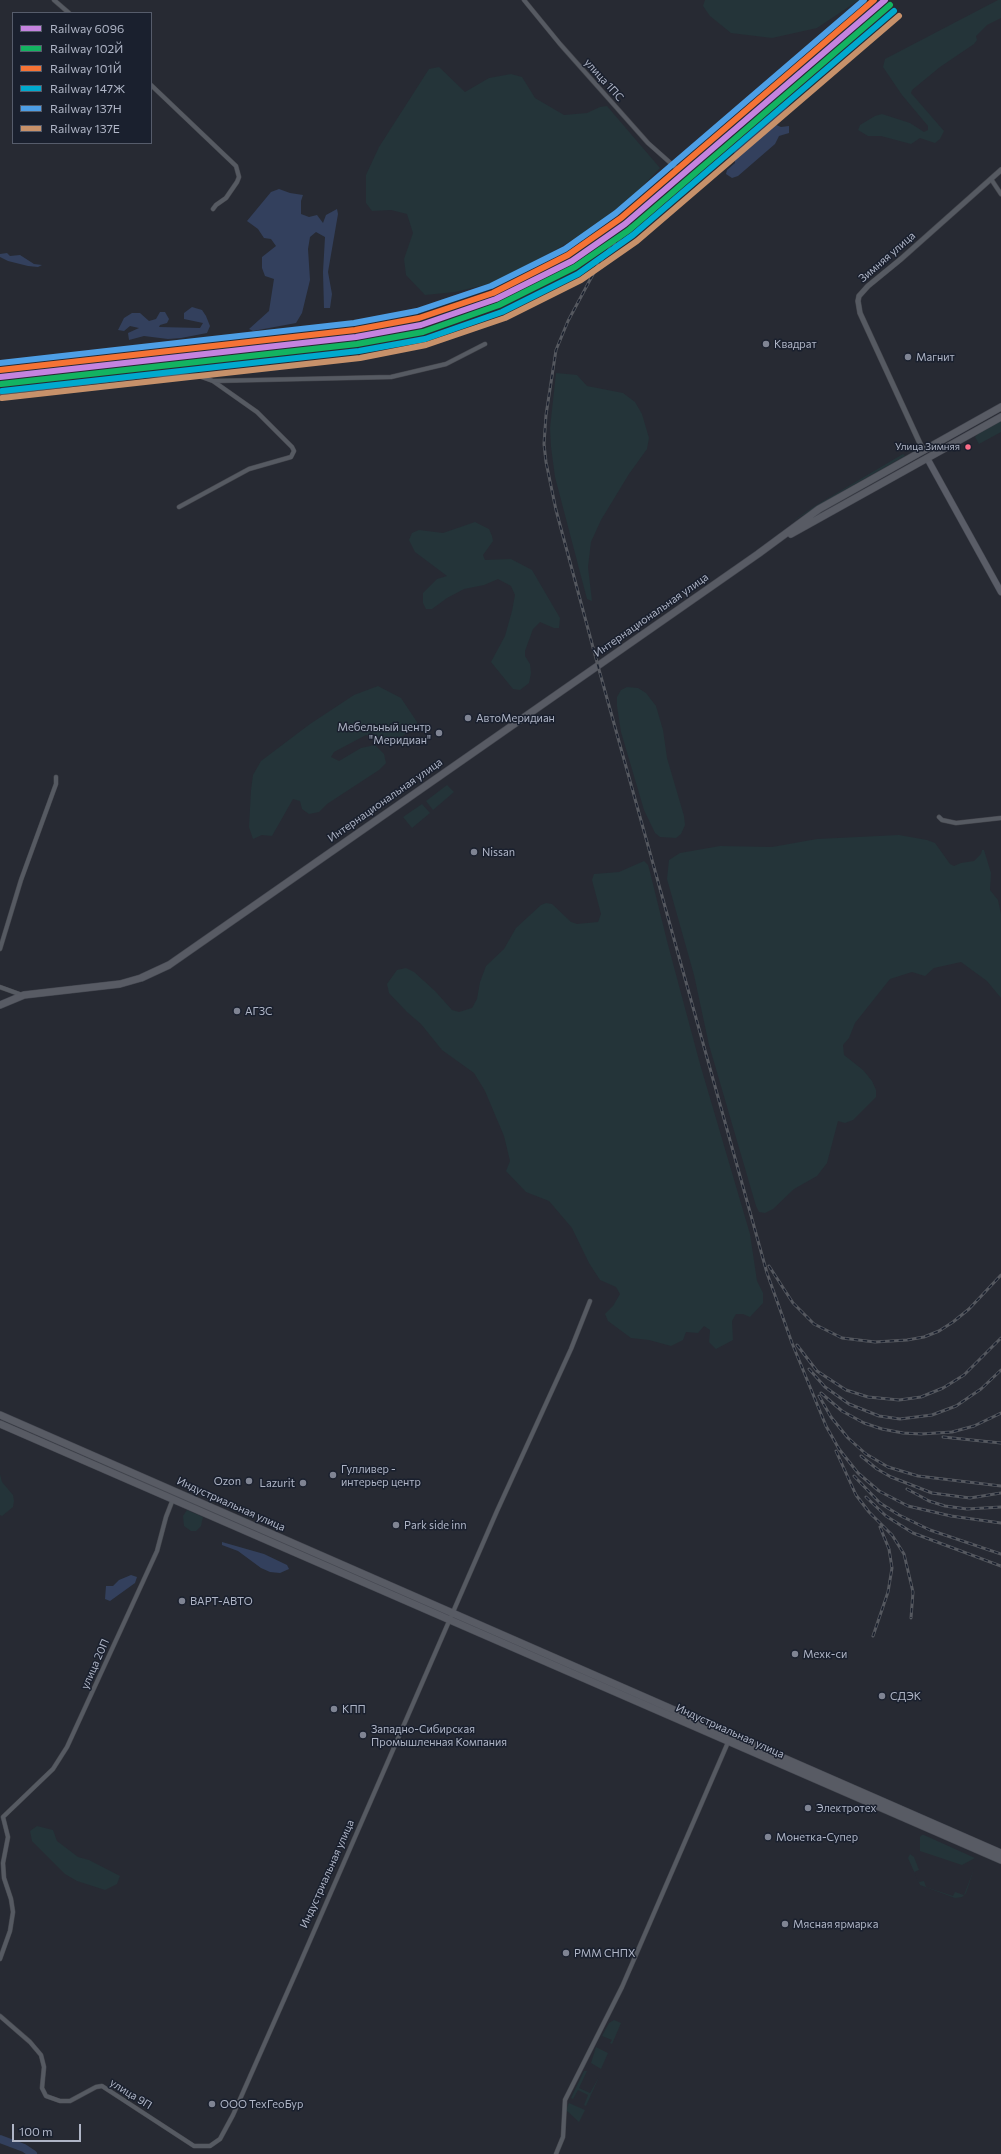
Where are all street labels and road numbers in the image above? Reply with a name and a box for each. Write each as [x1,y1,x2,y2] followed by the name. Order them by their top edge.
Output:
[581,56,627,104] street label: улица 1ПС
[856,229,918,285] street label: Зимняя улица
[591,570,711,660] street label: Интернациональная улица
[325,755,445,845] street label: Интернациональная улица
[175,1474,287,1534] street label: Индустриальная улица
[78,1637,112,1691] street label: улица 20П
[674,1701,786,1761] street label: Индустриальная улица
[297,1818,357,1930] street label: Индустриальная улица
[108,2076,154,2112] street label: улица 9П

